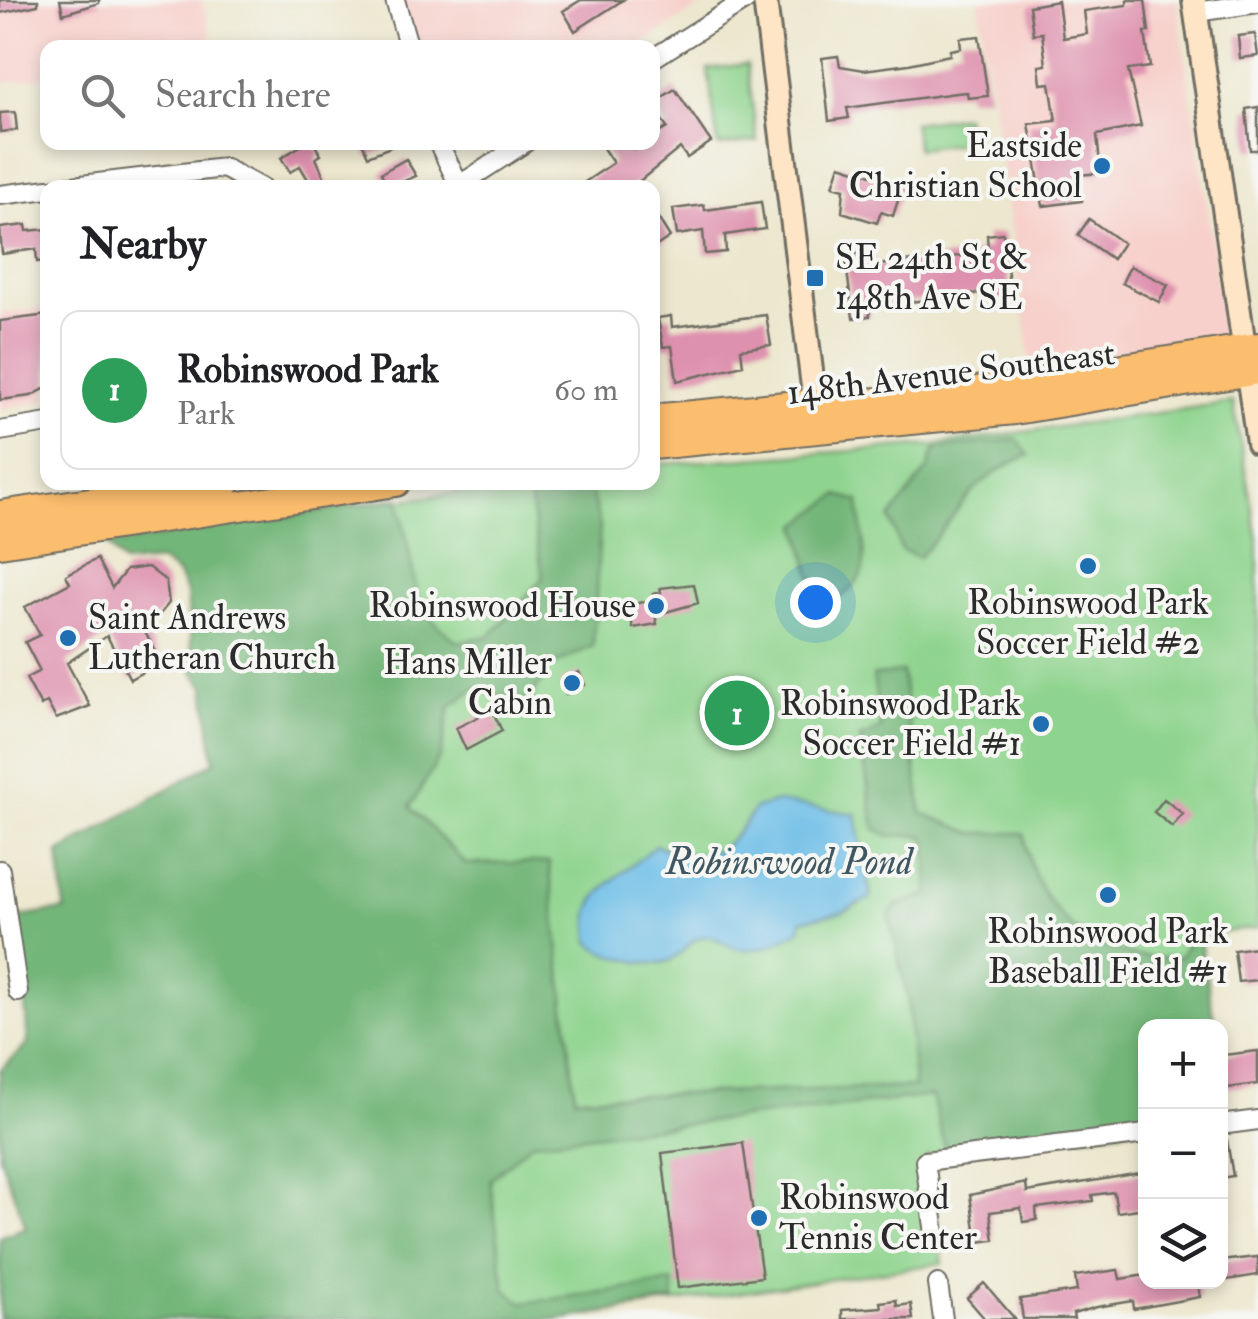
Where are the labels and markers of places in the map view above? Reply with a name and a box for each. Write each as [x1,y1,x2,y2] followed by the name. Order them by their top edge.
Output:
[849,124,1082,208] place label: Eastside Christian School
[1091,155,1113,177] marker: Eastside Christian School
[835,236,1028,320] place label: SE 24th St & 148th Ave SE
[804,267,826,289] marker: SE 24th St & 148th Ave SE
[1077,555,1099,577] marker: Robinswood Park Soccer Field #2
[967,581,1209,665] place label: Robinswood Park Soccer Field #2
[369,584,636,628] place label: Robinswood House
[645,595,667,617] marker: Robinswood House
[88,596,336,680] place label: Saint Andrews Lutheran Church
[57,627,79,649] marker: Saint Andrews Lutheran Church
[383,641,552,725] place label: Hans Miller Cabin
[561,672,583,694] marker: Hans Miller Cabin
[704,676,770,750] pin: 1
[780,682,1021,766] place label: Robinswood Park Soccer Field #1
[1030,713,1052,735] marker: Robinswood Park Soccer Field #1
[1097,884,1119,906] marker: Robinswood Park Baseball Field #1
[987,910,1229,994] place label: Robinswood Park Baseball Field #1
[779,1176,977,1260] place label: Robinswood Tennis Center
[748,1207,770,1229] marker: Robinswood Tennis Center

